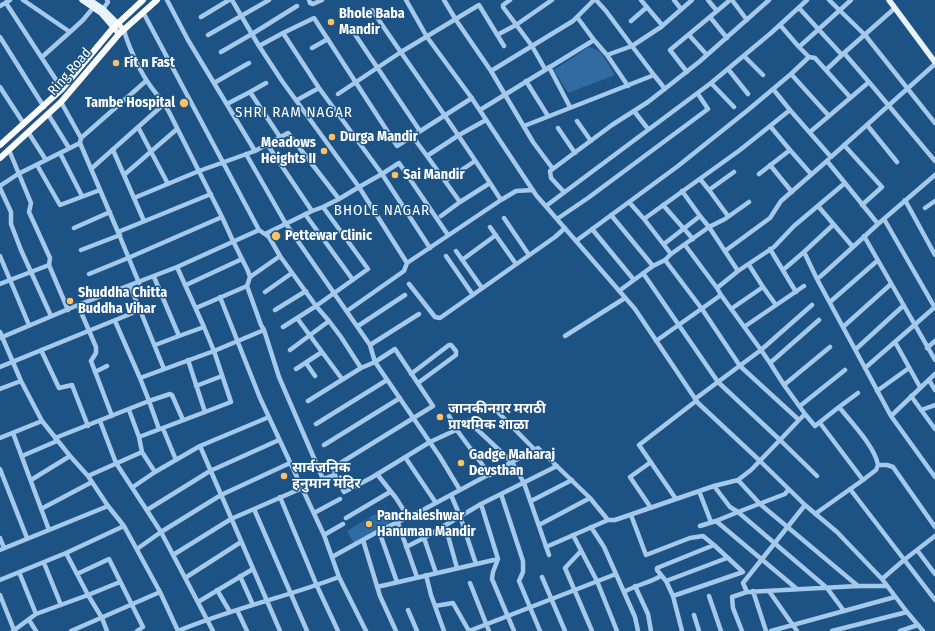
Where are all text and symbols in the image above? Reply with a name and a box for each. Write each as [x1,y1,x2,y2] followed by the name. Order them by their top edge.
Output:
[339,6,405,38] place label: Bhole Baba Mandir
[326,17,336,27] marker: Bhole Baba Mandir
[45,45,95,99] street label: Ring Road
[124,55,175,71] place label: Fit n Fast
[111,58,121,68] marker: Fit n Fast
[85,95,175,111] place label: Tambe Hospital
[178,97,190,109] marker: Tambe Hospital
[235,104,353,122] district label: SHRI RAM NAGAR
[340,129,418,145] place label: Durga Mandir
[327,132,337,142] marker: Durga Mandir
[261,135,316,168] place label: Meadows Heights II
[319,146,329,156] marker: Meadows Heights II
[403,167,465,183] place label: Sai Mandir
[390,170,400,180] marker: Sai Mandir
[334,202,430,220] district label: BHOLE NAGAR
[285,228,372,244] place label: Pettewar Clinic
[270,230,282,242] marker: Pettewar Clinic
[78,285,167,318] place label: Shuddha Chitta Buddha Vihar
[65,296,75,306] marker: Shuddha Chitta Buddha Vihar
[448,401,546,434] place label: जानकीनगर मराठी प्राथमिक शाळा
[435,412,445,422] marker: जानकीनगर मराठी प्राथमिक शाळा
[469,447,555,480] place label: Gadge Maharaj Devsthan
[456,458,466,468] marker: Gadge Maharaj Devsthan
[292,460,361,492] place label: सार्वजनिक हनुमान मंदिर
[279,471,289,481] marker: सार्वजनिक हनुमान मंदिर
[377,508,476,540] place label: Panchaleshwar Hanuman Mandir
[364,519,374,529] marker: Panchaleshwar Hanuman Mandir

